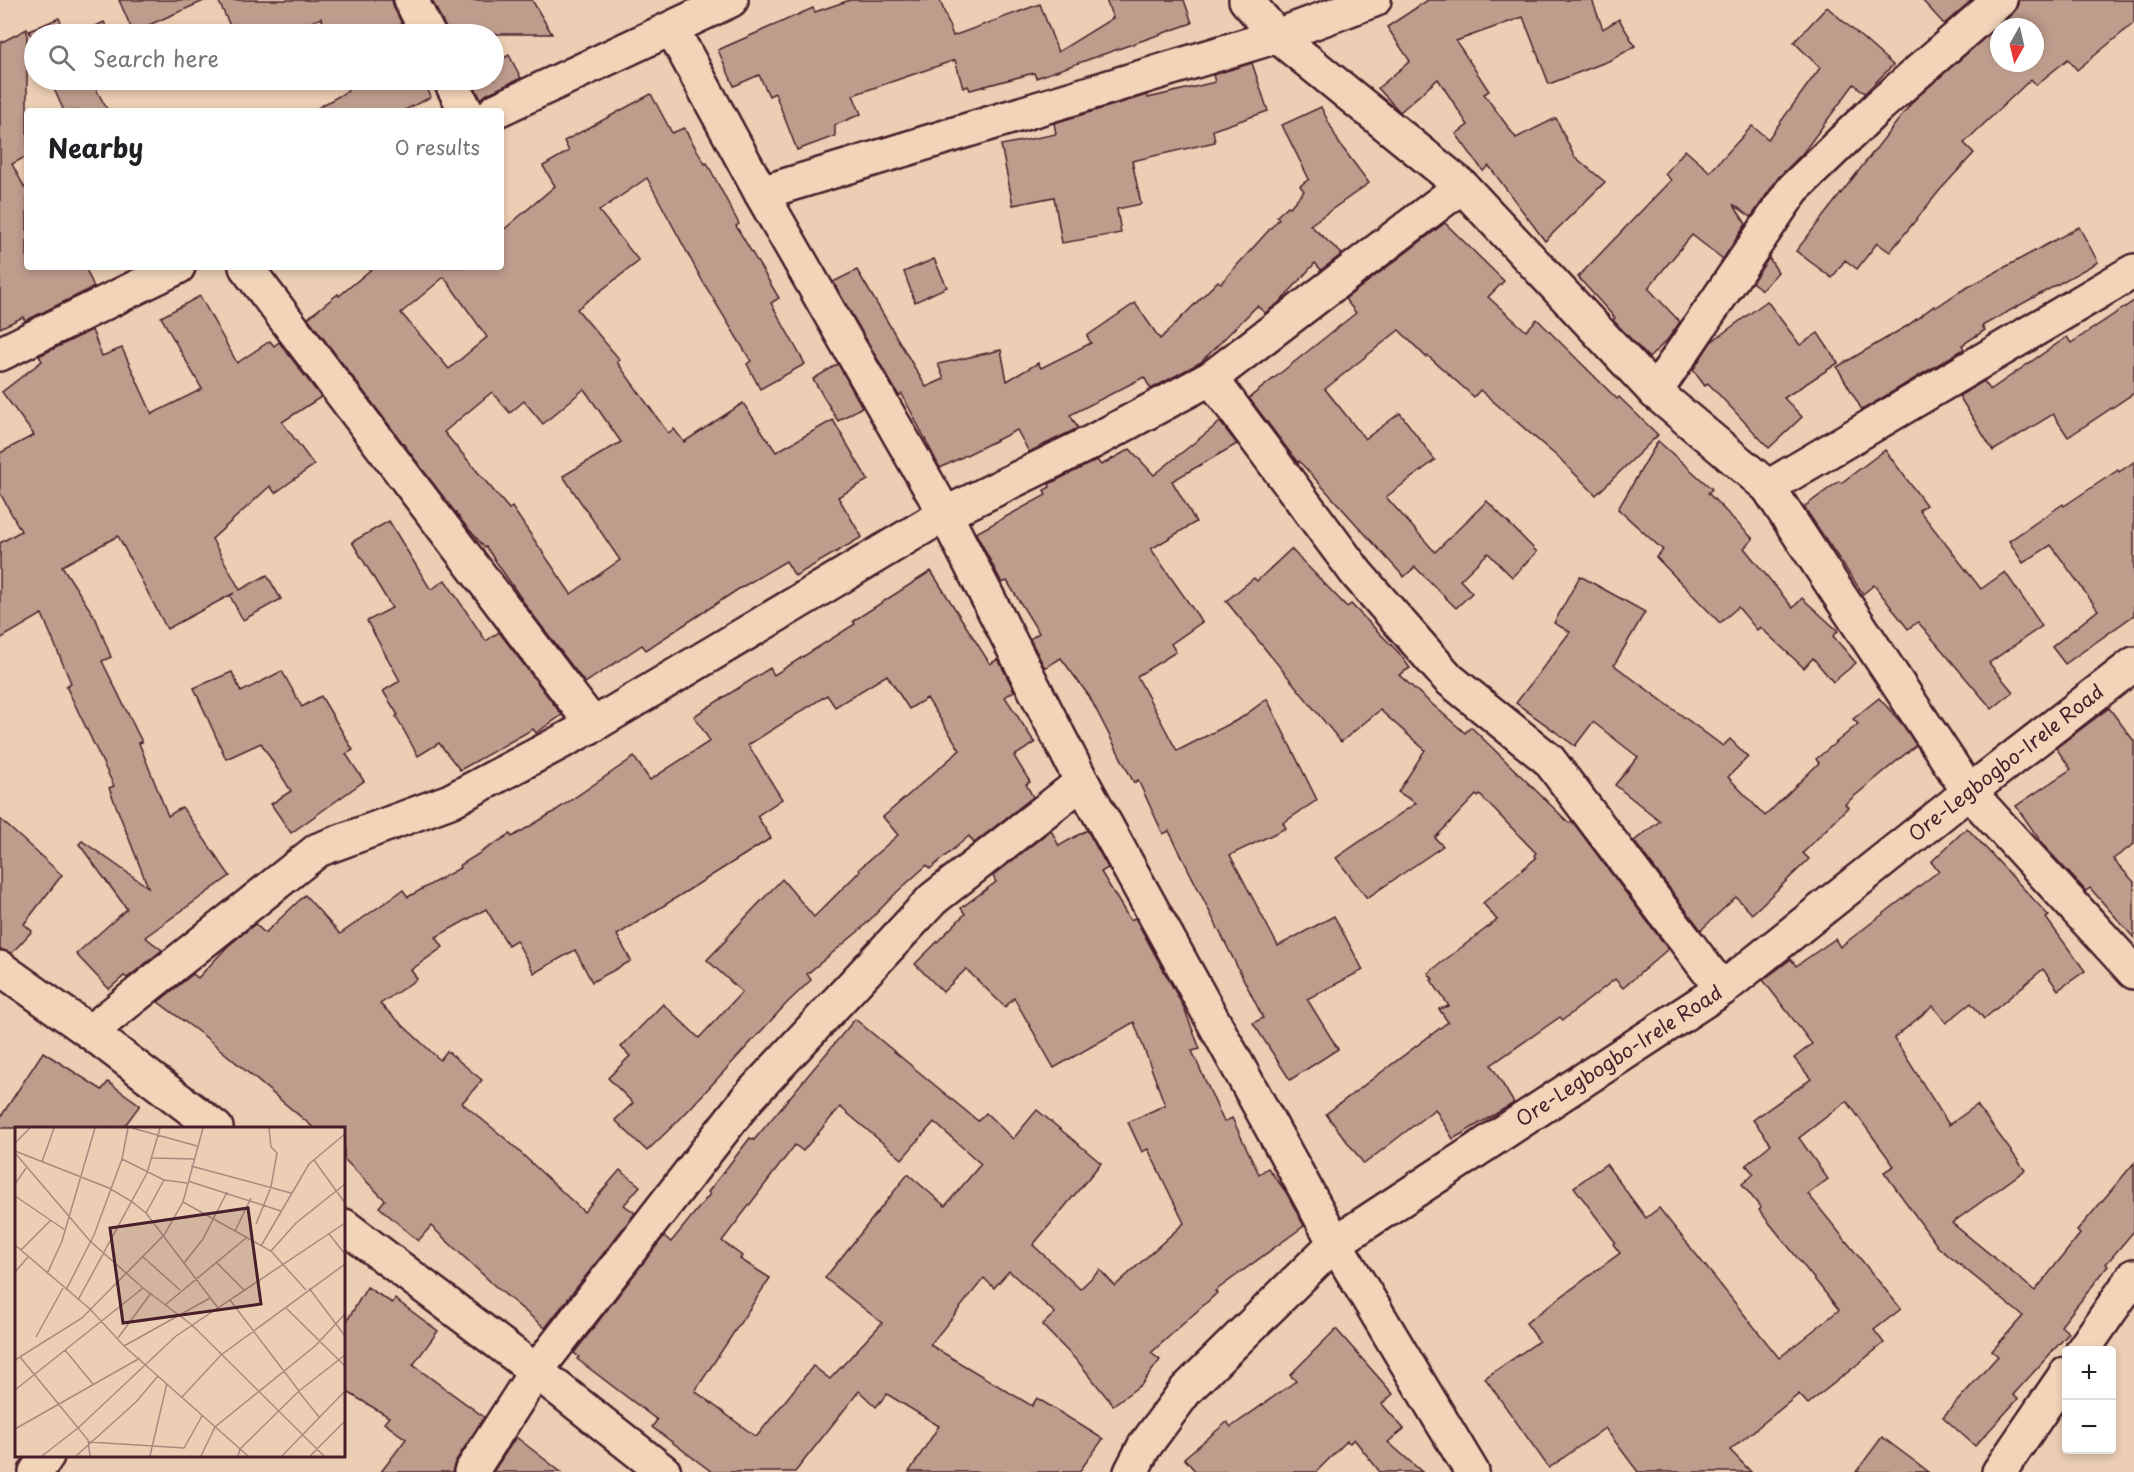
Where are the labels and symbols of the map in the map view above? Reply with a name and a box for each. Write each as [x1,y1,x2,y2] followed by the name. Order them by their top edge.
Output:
[1990,18,2044,72] north arrow
[1901,676,2110,848] street label: Ore-Legbogbo-Irele Road
[1509,977,1728,1133] street label: Ore-Legbogbo-Irele Road
[15,1127,345,1457] inset map

